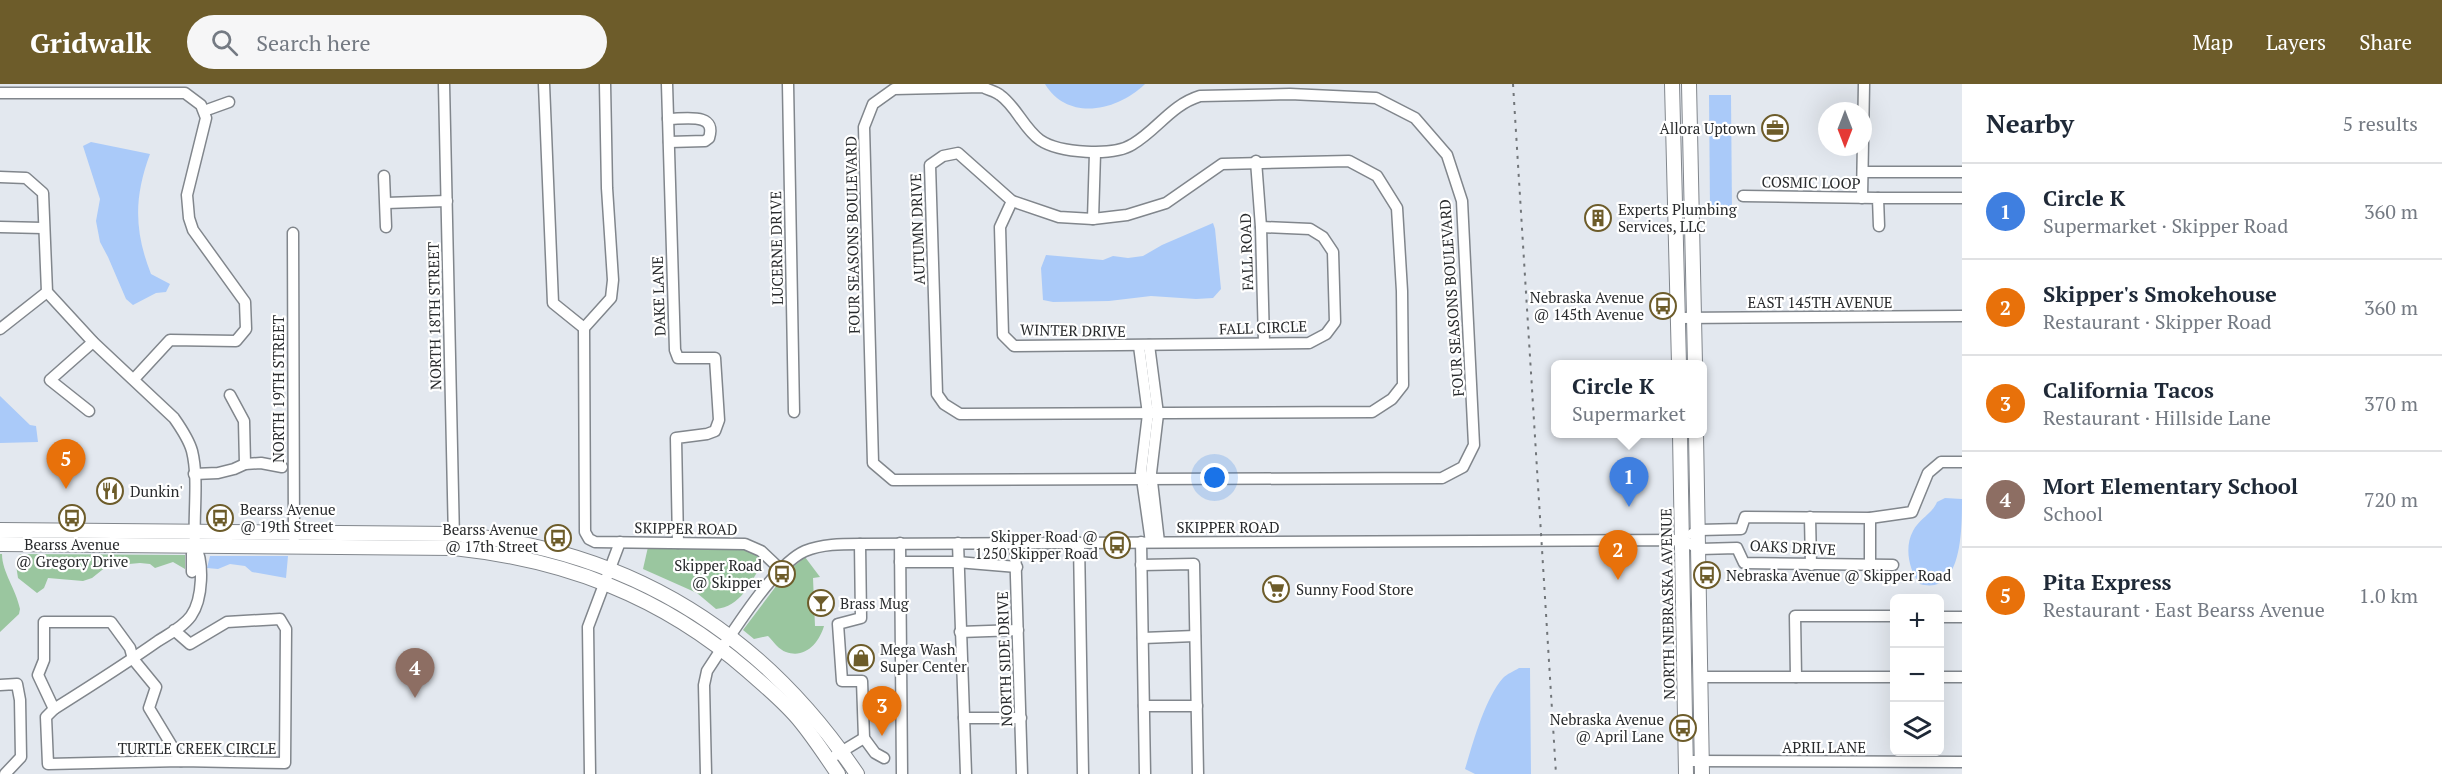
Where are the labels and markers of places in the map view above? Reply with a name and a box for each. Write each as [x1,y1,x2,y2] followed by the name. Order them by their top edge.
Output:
[1760,113,1790,143] office icon: Allora Uptown
[1660,118,1756,138] place label: Allora Uptown
[1618,199,1738,236] place label: Experts Plumbing Services, LLC
[1583,203,1613,233] building icon: Experts Plumbing Services, LLC
[1530,287,1644,324] place label: Nebraska Avenue @ 145th Avenue
[1648,291,1678,321] bus stop icon: Nebraska Avenue @ 145th Avenue
[46,440,86,489] pin: 5
[1610,458,1648,507] pin: 1
[95,476,125,506] restaurant icon: Dunkin'
[130,481,183,501] place label: Dunkin'
[240,499,336,536] place label: Bearss Avenue @ 19th Street
[57,503,87,533] bus stop icon: Bearss Avenue @ Gregory Drive
[205,503,235,533] bus stop icon: Bearss Avenue @ 19th Street
[442,519,538,556] place label: Bearss Avenue @ 17th Street
[543,523,573,553] bus stop icon: Bearss Avenue @ 17th Street
[975,526,1098,563] place label: Skipper Road @ 1250 Skipper Road
[1102,530,1132,560] bus stop icon: Skipper Road @ 1250 Skipper Road
[1598,530,1638,580] pin: 2
[16,534,128,571] place label: Bearss Avenue @ Gregory Drive
[674,555,762,592] place label: Skipper Road @ Skipper
[767,559,797,589] bus stop icon: Skipper Road @ Skipper
[1692,560,1722,590] bus stop icon: Nebraska Avenue @ Skipper Road
[1726,565,1951,585] place label: Nebraska Avenue @ Skipper Road
[1261,574,1291,604] supermarket icon: Sunny Food Store
[1296,579,1414,599] place label: Sunny Food Store
[806,588,836,618] bar icon: Brass Mug
[840,593,910,613] place label: Brass Mug
[880,639,967,676] place label: Mega Wash Super Center
[846,643,876,673] shop icon: Mega Wash Super Center
[396,648,434,698] pin: 4
[862,686,902,736] pin: 3
[1550,709,1664,746] place label: Nebraska Avenue @ April Lane
[1668,713,1698,743] bus stop icon: Nebraska Avenue @ April Lane

